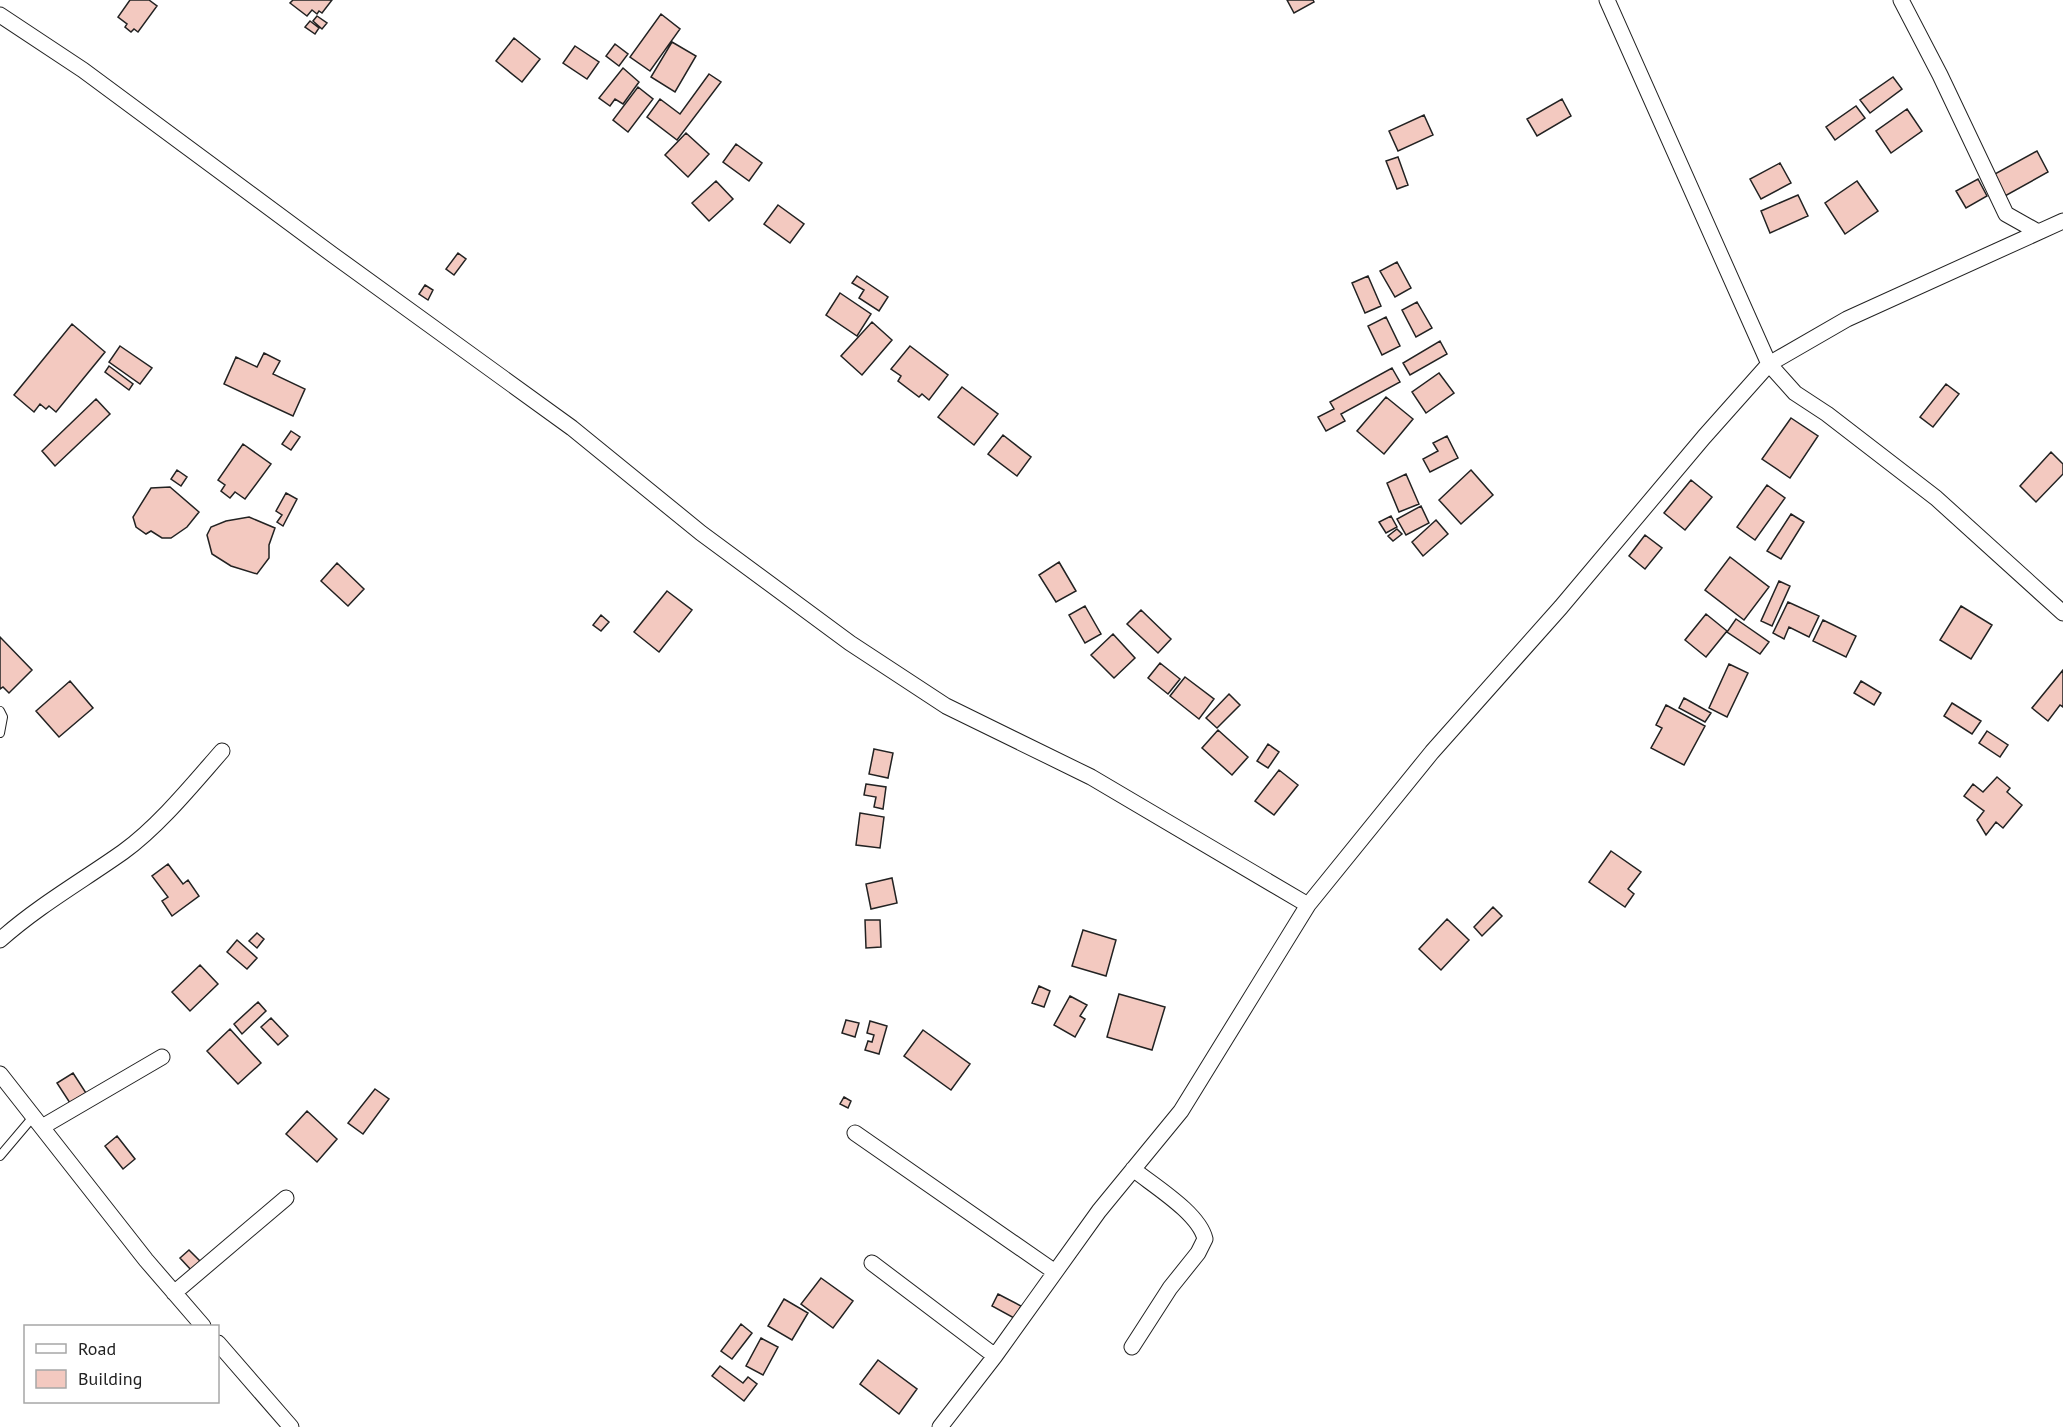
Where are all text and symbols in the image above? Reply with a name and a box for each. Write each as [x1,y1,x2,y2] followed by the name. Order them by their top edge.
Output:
[24,1325,219,1403] legend
[78,1337,116,1360] text: Road
[78,1367,142,1390] text: Building

